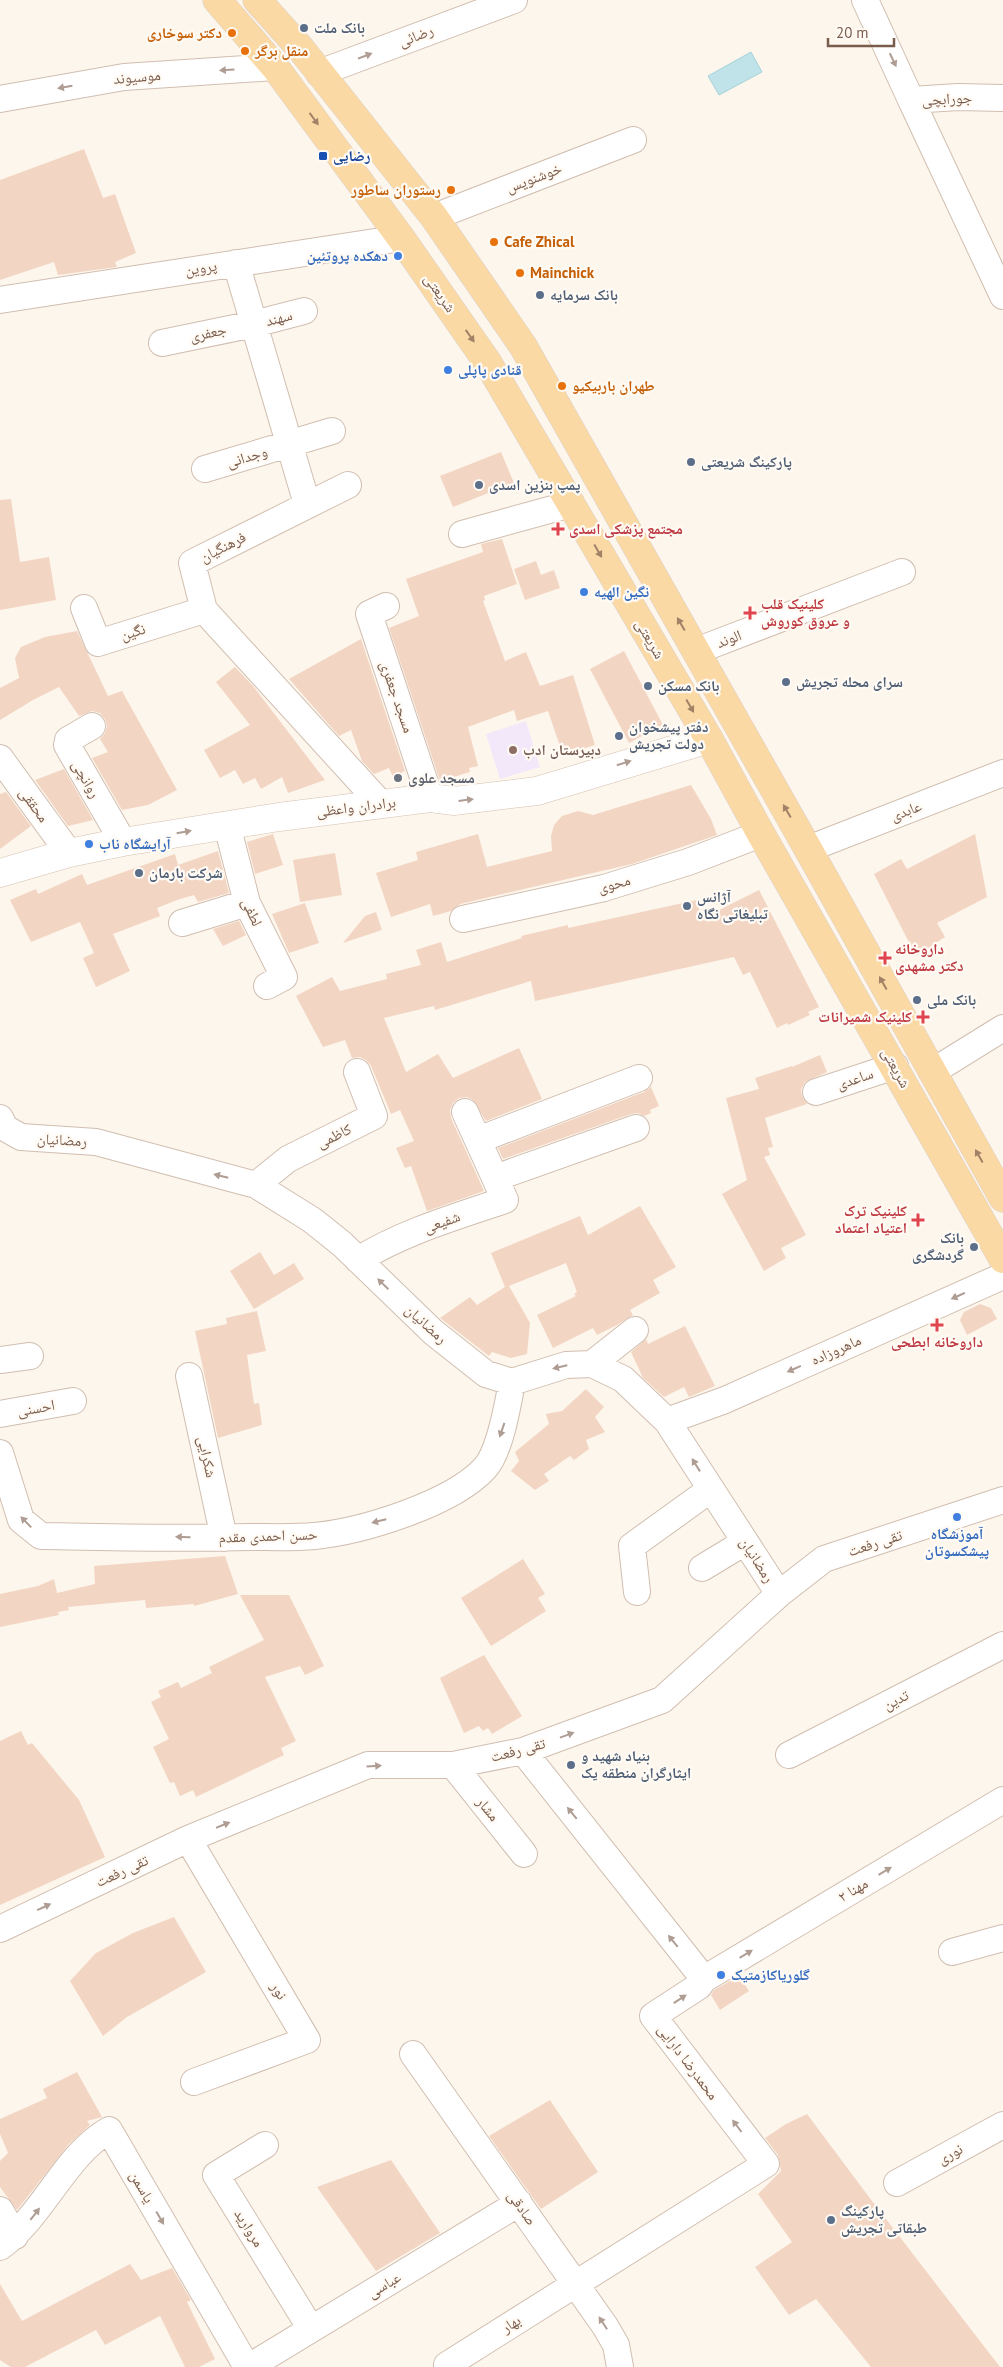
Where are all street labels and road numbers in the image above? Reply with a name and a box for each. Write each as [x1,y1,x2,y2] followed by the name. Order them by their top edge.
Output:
[396,20,436,52] street label: رضائی
[113,65,162,88] street label: موسیوند
[921,88,973,110] street label: جورابچی
[503,158,565,198] street label: خوشنویس
[184,256,218,280] street label: پروین
[419,270,461,316] street label: شریعتی
[263,305,295,330] street label: سهند
[188,319,229,347] street label: جعفری
[224,441,270,473] street label: وجدانی
[197,527,249,567] street label: فرهنگیان
[631,615,669,663] street label: شریعتی
[118,619,148,645] street label: نگین
[714,625,744,652] street label: الوند
[375,658,419,736] street label: مسجد جعفری
[67,756,105,802] street label: روانچی
[15,783,54,827] street label: محققی
[315,792,397,822] street label: برادران واعظی
[888,796,925,826] street label: عابدی
[595,870,633,898] street label: محوی
[237,895,267,929] street label: لطفی
[877,1044,915,1092] street label: شریعتی
[834,1063,876,1095] street label: ساعدی
[313,1119,355,1153] street label: کاظمی
[36,1129,88,1151] street label: رمضانیان
[421,1206,463,1238] street label: شفیعی
[401,1300,451,1348] street label: رمضانیان
[808,1330,864,1369] street label: ماهروزاده
[16,1395,56,1421] street label: احسنی
[193,1434,221,1480] street label: شکرایی
[218,1524,318,1548] street label: حسن احمدی مقدم
[845,1525,905,1561] street label: تقی رفعت
[735,1533,779,1587] street label: رمضانیان
[880,1685,913,1715] street label: تدین
[488,1733,548,1767] street label: تقی رفعت
[472,1792,504,1825] street label: مشار
[92,1850,152,1892] street label: تقی رفعت
[834,1873,871,1906] street label: مهنا ۲
[266,1978,292,2003] street label: نور
[653,2020,723,2104] street label: محمدرضا دارایی
[934,2139,966,2169] street label: نوری
[125,2167,159,2207] street label: یاسمن
[503,2187,541,2229] street label: صادقی
[230,2205,269,2251] street label: مروارید
[363,2267,405,2303] street label: عباسی
[497,2310,524,2337] street label: بهار

